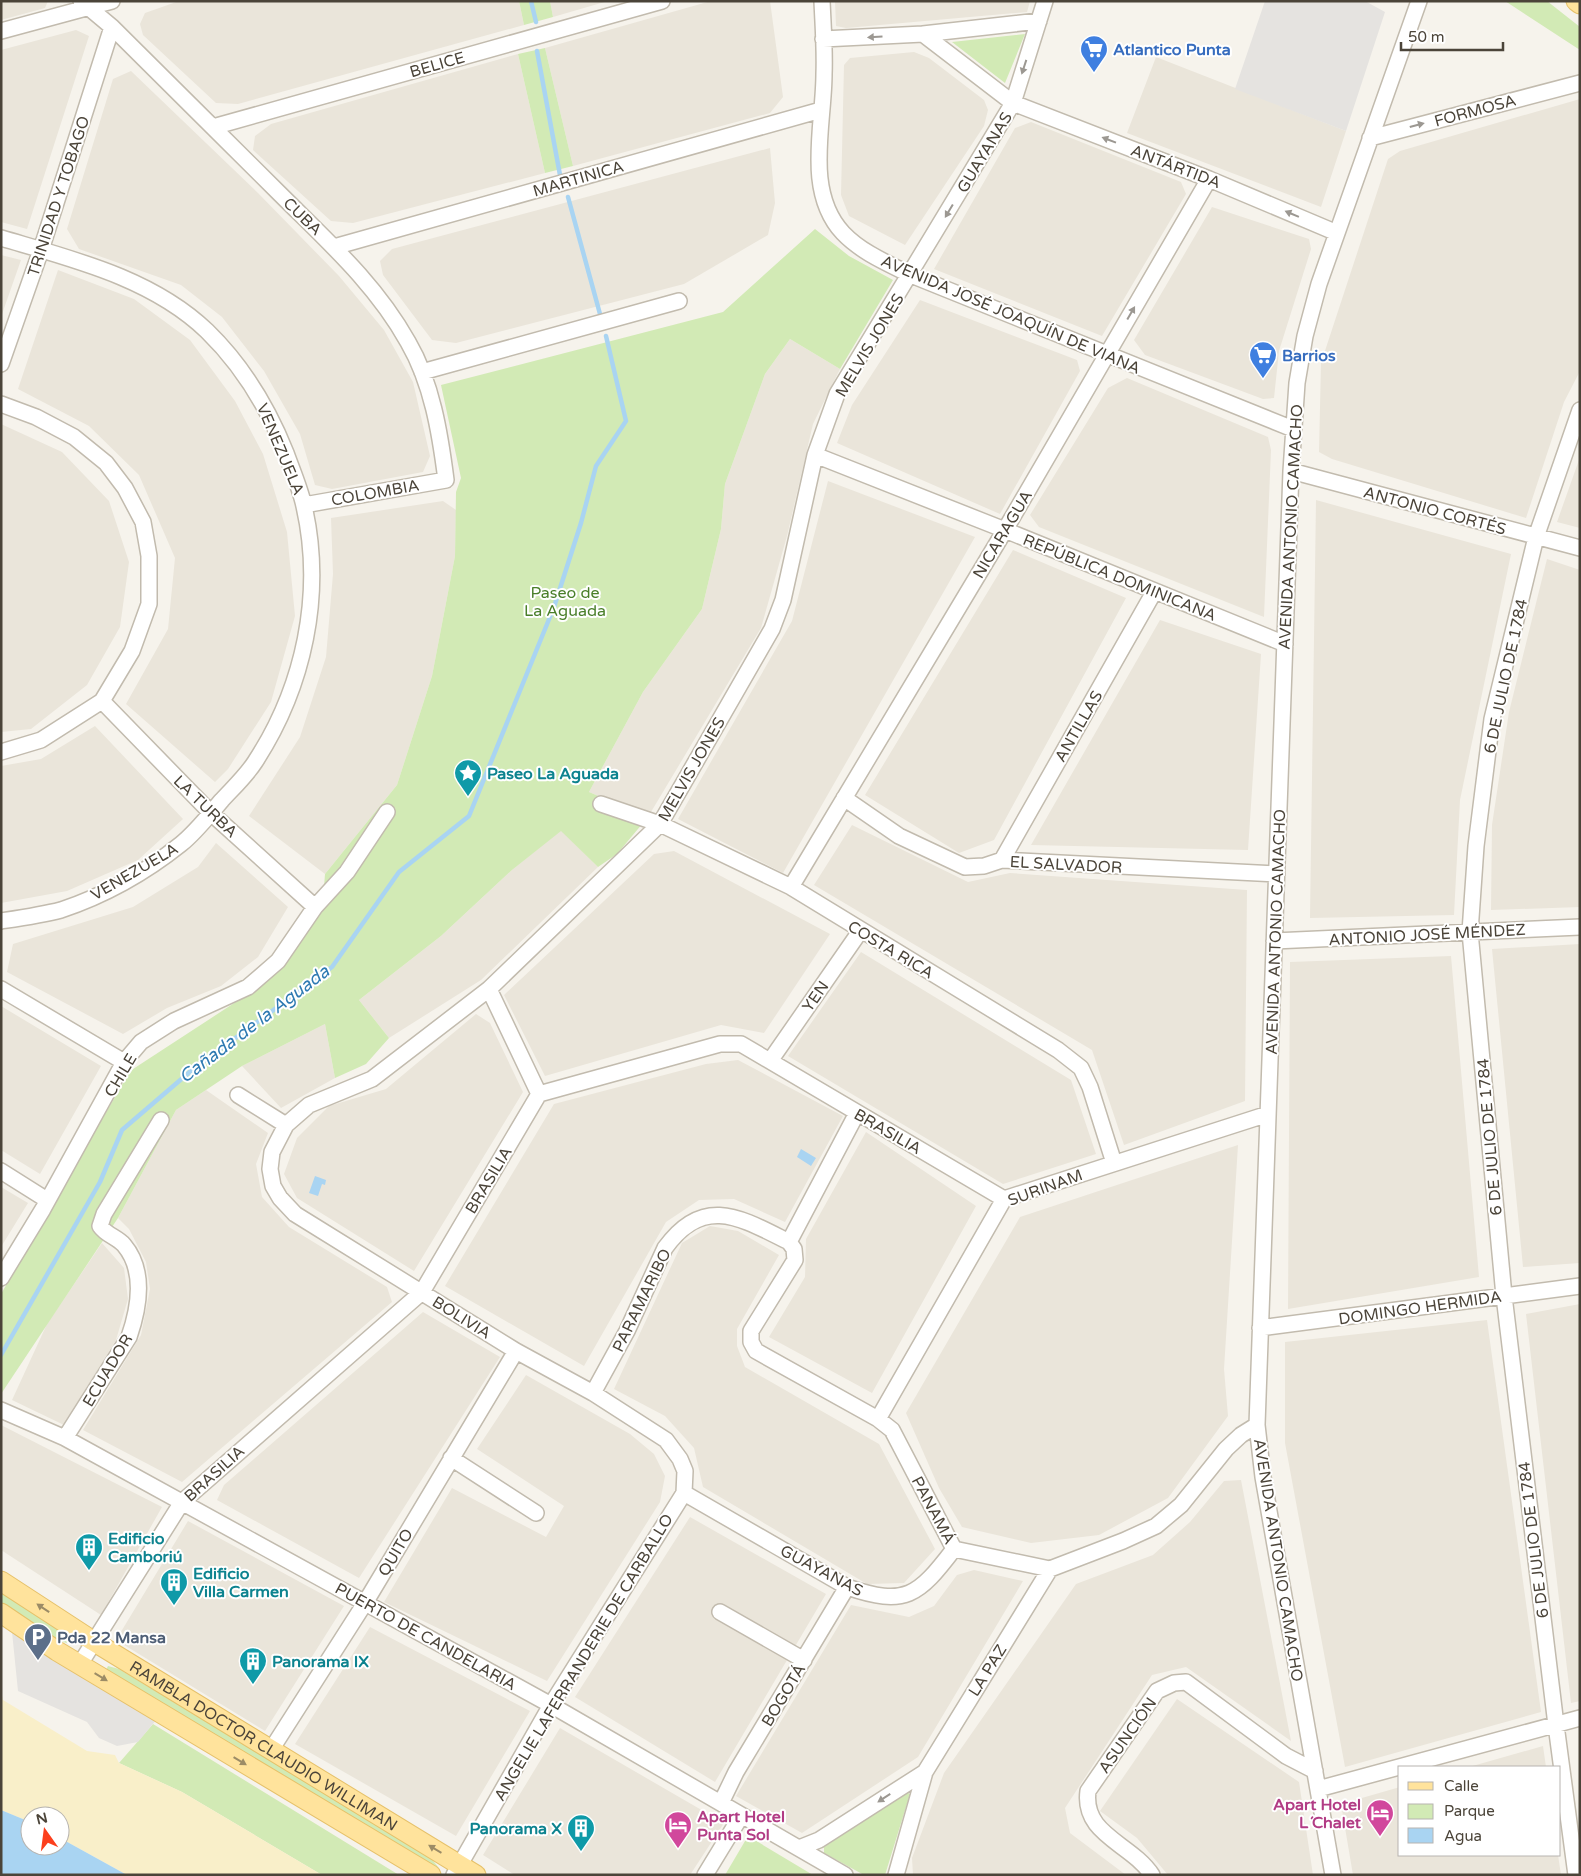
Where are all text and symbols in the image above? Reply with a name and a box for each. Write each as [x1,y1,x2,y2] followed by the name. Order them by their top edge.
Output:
[1401,20,1504,52] scale bar
[1408,28,1445,46] text: 50 m
[866,33,882,41] one-way arrow
[1079,34,1109,73] supermarket icon: Atlantico Punta
[1113,40,1231,60] place label: Atlantico Punta
[407,48,467,82] street label: BELICE
[1020,60,1028,75] one-way arrow
[1432,90,1518,132] street label: FORMOSA
[953,108,1017,197] street label: GUAYANAS
[24,114,94,279] street label: TRINIDAD Y TOBAGO
[1409,121,1424,129] one-way arrow
[1101,136,1116,144] one-way arrow
[1128,141,1224,193] street label: ANTÁRTIDA
[531,156,626,201] street label: MARTINICA
[279,193,326,240] street label: CUBA
[944,204,953,217] one-way arrow
[1285,209,1299,217] one-way arrow
[878,251,1143,379] street label: AVENIDA JOSÉ JOAQUÍN DE VIANA
[831,290,909,401] street label: MELVIS JONES
[1126,306,1135,320] one-way arrow
[1248,340,1278,379] supermarket icon: Barrios
[1282,346,1336,366] place label: Barrios
[252,400,308,498] street label: VENEZUELA
[1275,404,1307,650] street label: AVENIDA ANTONIO CAMACHO
[330,475,421,511] street label: COLOMBIA
[1361,482,1508,540] street label: ANTONIO CORTÉS
[969,487,1037,582] street label: NICARAGUA
[1020,530,1219,626] street label: REPÚBLICA DOMINICANA
[524,583,606,621] park label: Paseo de La Aguada
[1480,597,1532,755] street label: 6 DE JULIO DE 1784
[1050,687,1107,766] street label: ANTILLAS
[654,714,730,825] street label: MELVIS JONES
[453,758,483,797] place icon: Paseo La Aguada
[487,764,619,784] place label: Paseo La Aguada
[169,771,242,842] street label: LA TURBA
[1262,809,1290,1055] street label: AVENIDA ANTONIO CAMACHO
[87,839,182,905] street label: VENEZUELA
[1009,852,1123,878] street label: EL SALVADOR
[844,916,937,983] street label: COSTA RICA
[1328,920,1526,950] street label: ANTONIO JOSÉ MÉNDEZ
[175,960,334,1088] water label: Cañada de la Aguada
[798,977,834,1016] street label: YEN
[100,1050,142,1101] street label: CHILE
[1473,1057,1507,1216] street label: 6 DE JULIO DE 1784
[850,1105,925,1159] street label: BRASILIA
[461,1143,517,1218] street label: BRASILIA
[1005,1165,1085,1211] street label: SURINAM
[608,1245,676,1355] street label: PARAMARIBO
[1337,1287,1503,1329] street label: DOMINGO HERMIDA
[428,1292,495,1344] street label: BOLIVIA
[78,1330,137,1411] street label: ECUADOR
[1249,1437,1307,1683] street label: AVENIDA ANTONIO CAMACHO
[180,1441,249,1506] street label: BRASILIA
[1514,1460,1554,1619] street label: 6 DE JULIO DE 1784
[907,1473,959,1548] street label: PANAMÁ
[490,1510,678,1805] street label: ANGELIE LAFERRANDERIE DE CARBALLO
[374,1525,418,1580] street label: QUITO
[108,1529,182,1567] place label: Edificio Camboriú
[74,1532,104,1571] building icon: Edificio Camboriú
[777,1541,866,1601] street label: GUAYANAS
[193,1564,289,1602] place label: Edificio Villa Carmen
[159,1567,189,1606] building icon: Edificio Villa Carmen
[331,1579,520,1695] street label: PUERTO DE CANDELARIA
[36,1604,50,1613] one-way arrow
[23,1622,53,1661] parking icon: Pda 22 Mansa
[57,1628,166,1648] place label: Pda 22 Mansa
[964,1641,1011,1700] street label: LA PAZ
[238,1646,268,1685] building icon: Panorama IX
[272,1652,369,1672] place label: Panorama IX
[126,1657,401,1836] street label: RAMBLA DOCTOR CLAUDIO WILLIMAN
[757,1661,810,1730] street label: BOGOTÁ
[95,1672,108,1681] one-way arrow
[1094,1694,1161,1777] street label: ASUNCIÓN
[234,1756,247,1765] one-way arrow
[1398,1766,1561,1856] legend
[1444,1777,1479,1795] text: Calle
[877,1793,890,1803] one-way arrow
[1273,1795,1362,1833] place label: Apart Hotel L´Chalet
[1365,1798,1395,1837] hotel icon: Apart Hotel L´Chalet
[1444,1802,1495,1820] text: Parque
[20,1806,70,1856] north arrow
[697,1807,785,1845] place label: Apart Hotel Punta Sol
[34,1809,49,1828] text: N
[663,1810,693,1849] hotel icon: Apart Hotel Punta Sol
[566,1813,596,1852] building icon: Panorama X
[470,1819,562,1839] place label: Panorama X
[1444,1827,1482,1845] text: Agua
[428,1845,441,1854] one-way arrow

